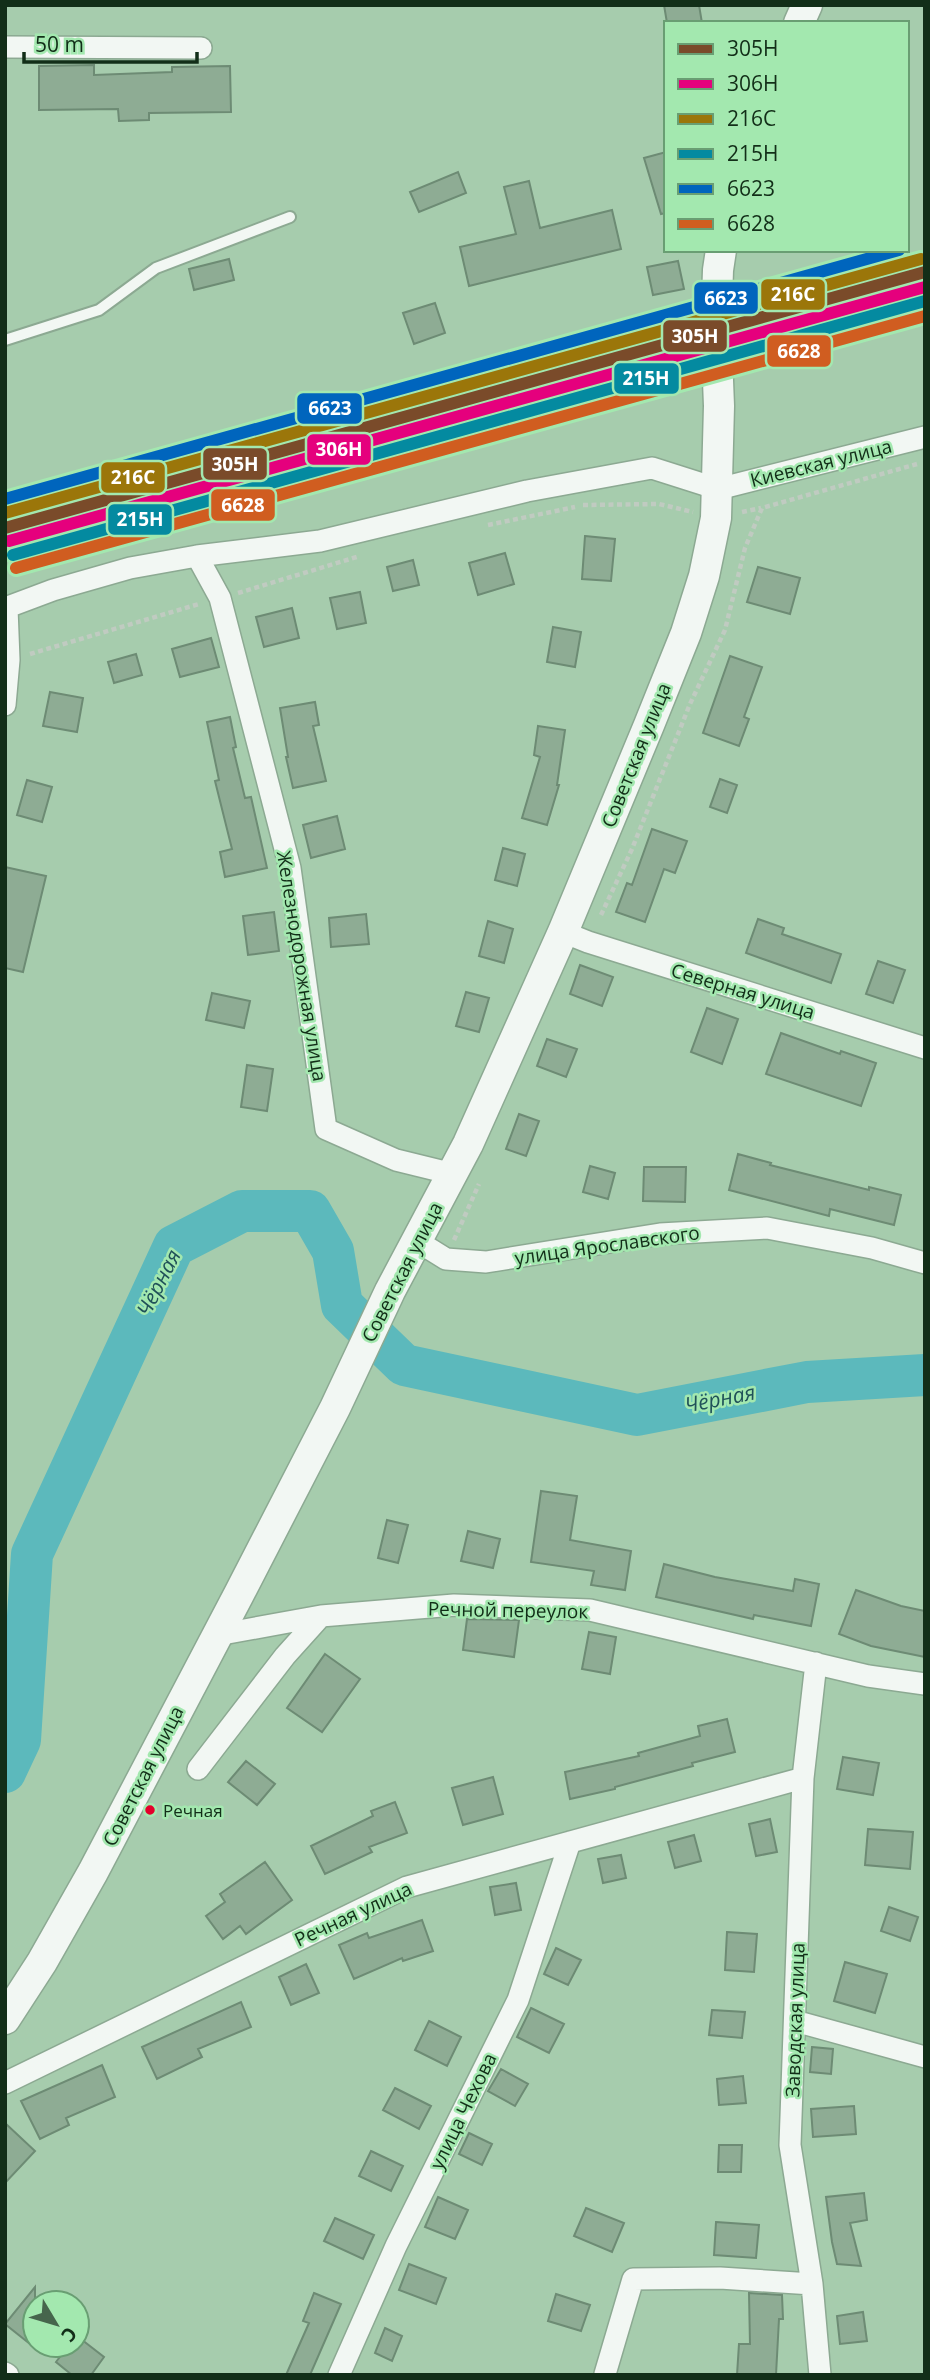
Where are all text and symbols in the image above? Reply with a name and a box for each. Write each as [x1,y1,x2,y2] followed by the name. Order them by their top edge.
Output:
[24,21,198,65] scale bar
[664,21,909,252] legend
[35,30,84,58] text: 50 m
[727,34,779,62] text: 305Н
[727,69,779,97] text: 306Н
[727,104,776,132] text: 216С
[727,139,779,167] text: 215Н
[727,174,775,202] text: 6623
[727,209,775,237] text: 6628
[760,278,826,311] line badge: 216С
[693,281,759,315] line badge: 6623
[771,281,815,307] text: 216С
[704,285,748,311] text: 6623
[662,319,728,353] line badge: 305Н
[671,323,719,349] text: 305Н
[766,334,832,368] line badge: 6628
[777,338,821,364] text: 6628
[613,362,680,395] line badge: 215Н
[622,365,670,391] text: 215Н
[296,392,363,425] line badge: 6623
[308,395,352,421] text: 6623
[306,433,372,466] line badge: 306Н
[747,433,895,493] street label: Киевская улица
[315,436,363,462] text: 306Н
[202,447,268,481] line badge: 305Н
[211,451,259,477] text: 305Н
[100,461,166,494] line badge: 216С
[111,464,155,490] text: 216С
[210,488,276,522] line badge: 6628
[221,492,265,518] text: 6628
[107,503,173,536] line badge: 215Н
[116,506,164,532] text: 215Н
[595,679,677,831] street label: Советская улица
[271,849,333,1083] street label: Железнодорожная улица
[668,957,818,1025] street label: Северная улица
[356,1198,448,1346] street label: Советская улица
[513,1219,701,1271] street label: улица Ярославского
[129,1244,187,1321] water label: Чёрная
[682,1377,758,1419] water label: Чёрная
[428,1596,589,1624] street label: Речной переулок
[97,1702,189,1850] street label: Советская улица
[163,1799,223,1822] place label: Речная
[143,1803,157,1817] marker: Речная
[290,1875,416,1953] street label: Речная улица
[779,1942,811,2098] street label: Заводская улица
[424,2048,502,2174] street label: улица Чехова
[21,2289,91,2359] north arrow
[55,2322,83,2347] text: С

